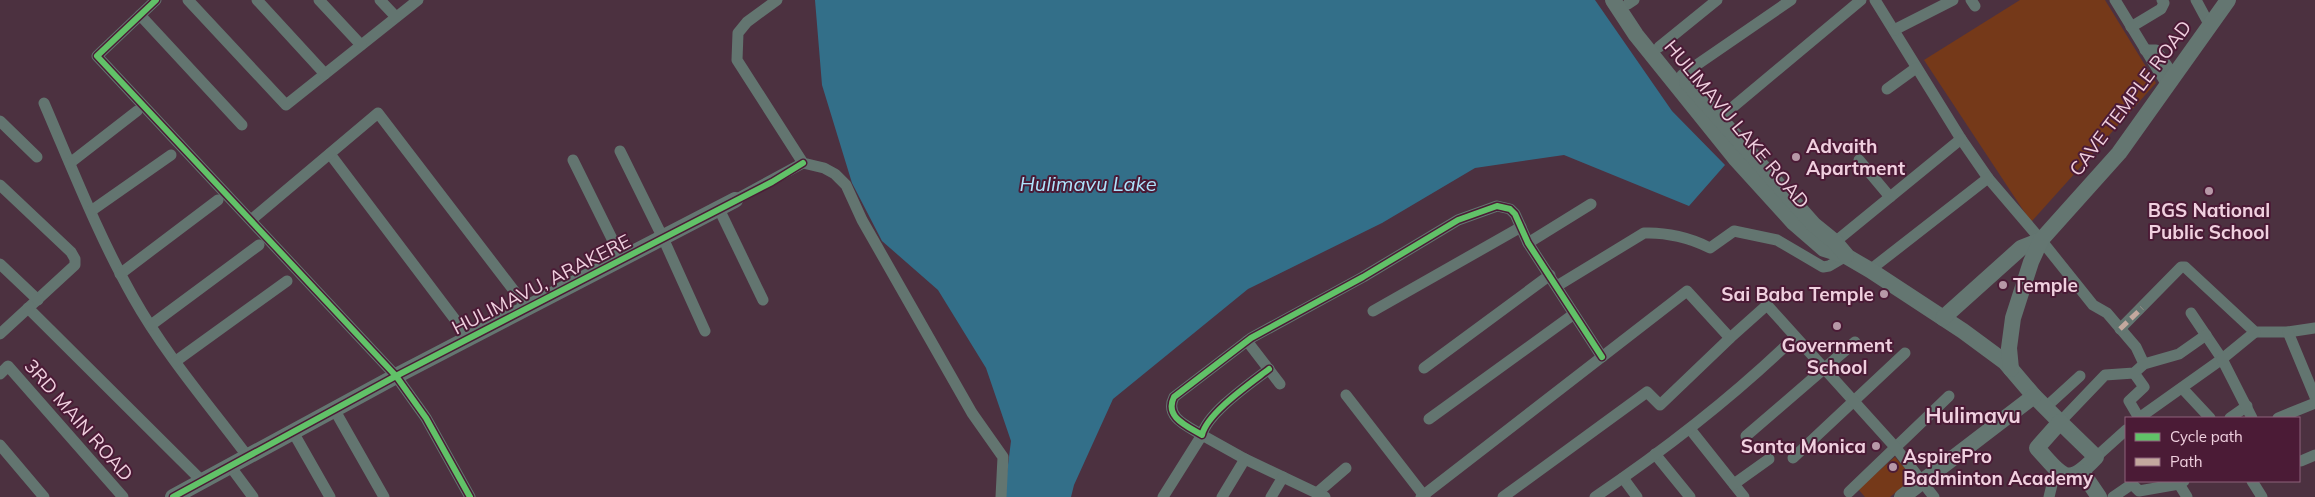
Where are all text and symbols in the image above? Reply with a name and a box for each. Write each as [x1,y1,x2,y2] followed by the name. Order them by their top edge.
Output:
[2064,16,2196,180] street label: CAVE TEMPLE ROAD
[1659,35,1815,213] street label: HULIMAVU LAKE ROAD
[1806,134,1905,180] place label: Advaith Apartment
[1790,151,1802,163] marker: Advaith Apartment
[1019,171,1157,196] water label: Hulimavu Lake
[2203,185,2215,197] marker: BGS National Public School
[2148,198,2270,244] place label: BGS National Public School
[448,229,634,339] street label: HULIMAVU, ARAKERE
[2013,273,2078,297] place label: Temple
[1997,279,2009,291] marker: Temple
[1721,282,1874,306] place label: Sai Baba Temple
[1878,288,1890,300] marker: Sai Baba Temple
[1831,320,1843,332] marker: Government School
[1782,333,1892,379] place label: Government School
[20,354,138,486] street label: 3RD MAIN ROAD
[1925,402,2021,428] district label: Hulimavu
[2125,417,2300,482] legend
[2170,427,2243,446] text: Cycle path
[1741,434,1866,458] place label: Santa Monica
[1870,440,1882,452] marker: Santa Monica
[1903,444,2094,490] place label: AspirePro Badminton Academy
[2170,452,2202,471] text: Path
[1887,461,1899,473] marker: AspirePro Badminton Academy

